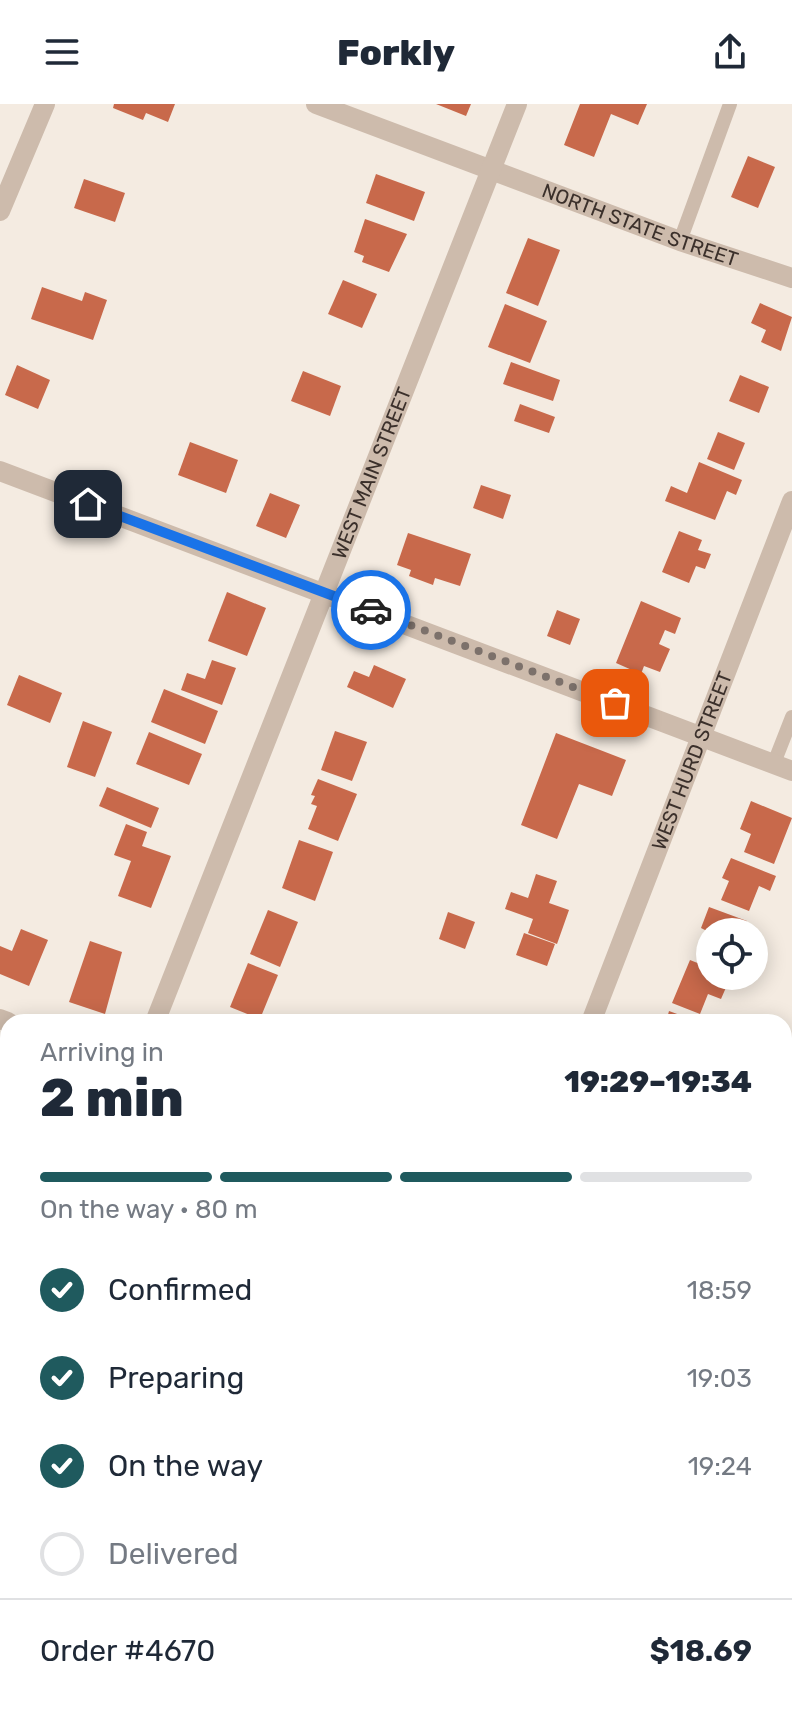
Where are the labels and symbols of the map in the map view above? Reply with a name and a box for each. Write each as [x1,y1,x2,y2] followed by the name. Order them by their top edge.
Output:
[539,178,742,272] street label: NORTH STATE STREET
[327,383,416,563] street label: WEST MAIN STREET
[54,470,122,538] pin
[331,570,411,650] courier
[646,668,737,853] street label: WEST HURD STREET
[581,669,649,737] pin

